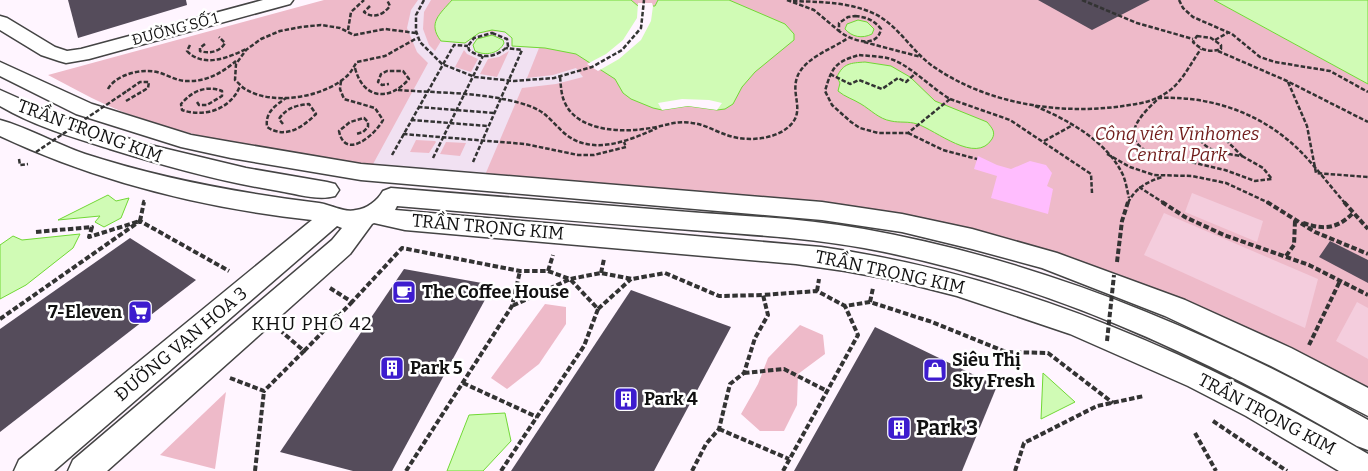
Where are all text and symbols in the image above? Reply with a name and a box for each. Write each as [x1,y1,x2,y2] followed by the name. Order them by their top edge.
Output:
[129,7,220,49] street label: ĐƯỜNG SỐ 1
[15,93,166,167] street label: TRẦN TRỌNG KIM
[1095,123,1260,166] park label: Công viên Vinhomes Central Park
[411,207,565,245] street label: TRẦN TRỌNG KIM
[813,243,967,299] street label: TRẦN TRỌNG KIM
[391,279,417,305] cafe icon: The Coffee House
[422,281,569,303] place label: The Coffee House
[110,282,252,406] street label: ĐƯỜNG VẠN HOA 3
[127,299,153,325] supermarket icon: 7-Eleven
[48,301,122,323] place label: 7-Eleven
[251,311,373,335] district label: KHU PHỐ 42
[952,349,1036,392] place label: Siêu Thị Sky Fresh
[379,355,405,381] building icon: Park 5
[410,357,463,379] place label: Park 5
[922,357,948,383] shop icon: Siêu Thị Sky Fresh
[1194,367,1340,460] street label: TRẦN TRỌNG KIM
[613,386,639,412] building icon: Park 4
[644,388,698,410] place label: Park 4
[886,415,912,441] building icon: Park 3
[916,415,978,441] place label: Park 3

